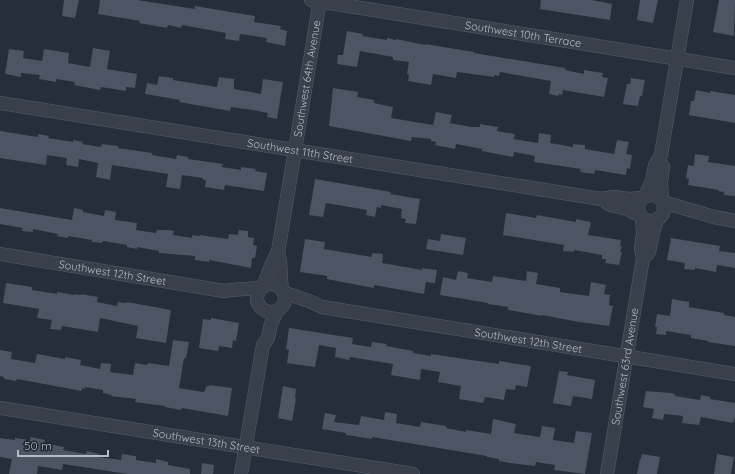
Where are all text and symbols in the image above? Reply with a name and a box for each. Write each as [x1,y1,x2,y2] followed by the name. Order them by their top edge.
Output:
[464,18,582,50] street label: Southwest 10th Terrace
[290,19,324,138] street label: Southwest 64th Avenue
[246,136,354,166] street label: Southwest 11th Street
[58,257,168,288] street label: Southwest 12th Street
[608,307,642,426] street label: Southwest 63rd Avenue
[474,325,584,356] street label: Southwest 12th Street
[152,426,261,456] street label: Southwest 13th Street
[18,432,108,458] scale bar
[24,438,52,453] text: 50 m

